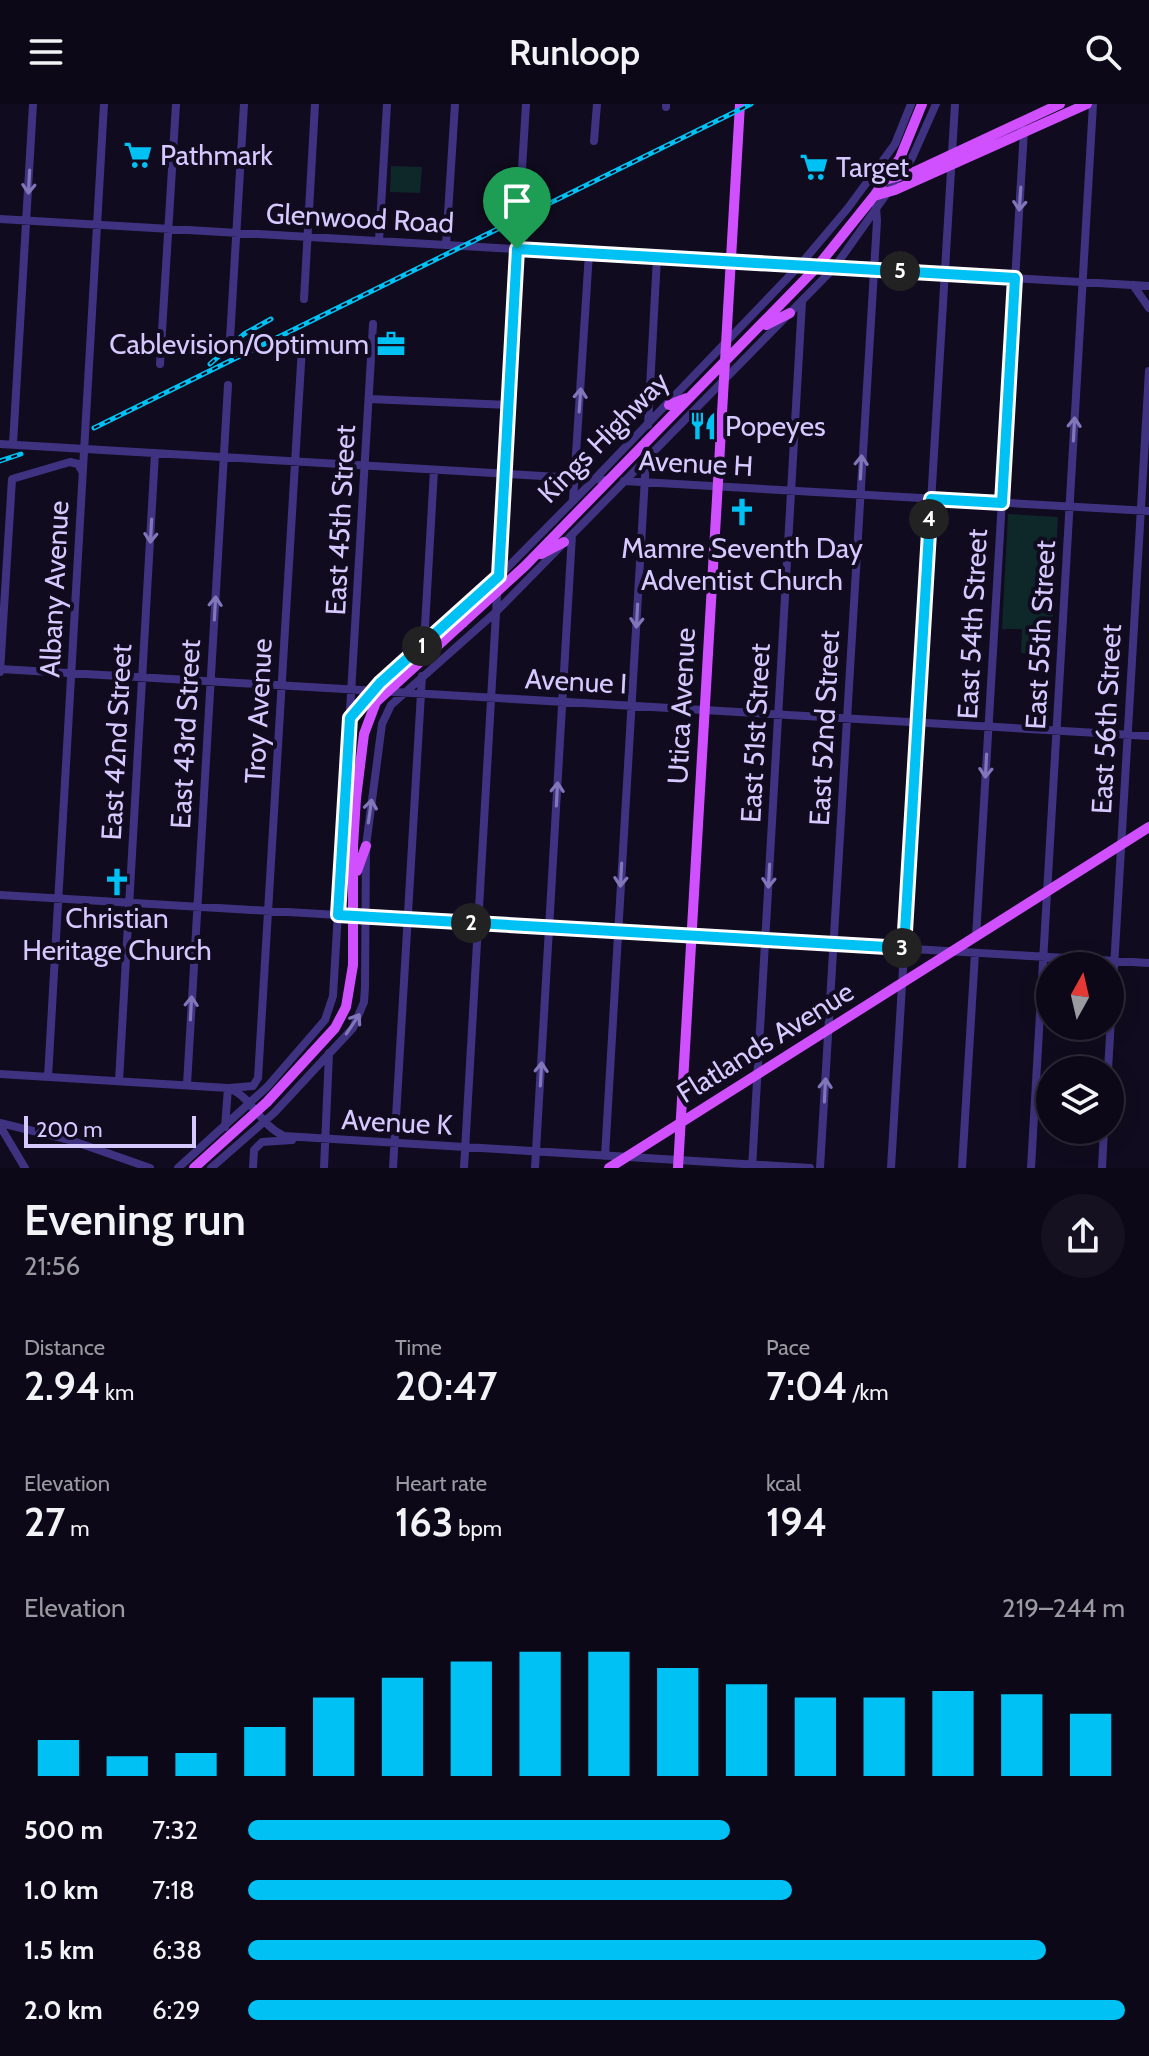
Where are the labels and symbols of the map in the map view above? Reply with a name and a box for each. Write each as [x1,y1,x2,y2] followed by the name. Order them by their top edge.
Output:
[160,138,273,172] place label: Pathmark
[123,140,153,170] supermarket icon: Pathmark
[836,150,909,184] place label: Target
[799,152,829,182] supermarket icon: Target
[483,167,551,249] pin
[21,168,36,195] one-way arrow
[1012,185,1027,212] one-way arrow
[265,196,455,240] street label: Glenwood Road
[880,251,920,291] pin: 5
[109,327,369,361] place label: Cablevision/Optimum
[376,329,406,359] office icon: Cablevision/Optimum
[530,364,676,510] street label: Kings Highway
[573,387,588,414] one-way arrow
[725,409,826,443] place label: Popeyes
[688,411,718,441] restaurant icon: Popeyes
[1067,416,1082,443] one-way arrow
[318,424,362,616] street label: East 45th Street
[638,443,754,483] street label: Avenue H
[854,454,869,481] one-way arrow
[727,497,757,527] church icon: Mamre Seventh Day Adventist Church
[909,499,949,539] pin: 4
[32,500,76,678] street label: Albany Avenue
[143,517,158,544] one-way arrow
[950,528,994,720] street label: East 54th Street
[621,531,863,597] place label: Mamre Seventh Day Adventist Church
[1018,540,1062,730] street label: East 55th Street
[208,595,223,622] one-way arrow
[629,602,644,629] one-way arrow
[1084,623,1128,815] street label: East 56th Street
[402,626,442,666] pin: 1
[660,627,702,785] street label: Utica Avenue
[802,629,846,827] street label: East 52nd Street
[163,638,207,830] street label: East 43rd Street
[237,638,279,784] street label: Troy Avenue
[733,642,777,824] street label: East 51st Street
[94,643,138,841] street label: East 42nd Street
[524,661,628,701] street label: Avenue I
[978,752,993,779] one-way arrow
[550,781,565,808] one-way arrow
[363,799,378,824] one-way arrow
[613,861,628,888] one-way arrow
[761,862,776,889] one-way arrow
[102,867,132,897] church icon: Christian Heritage Church
[22,901,212,967] place label: Christian Heritage Church
[451,903,491,943] pin: 2
[882,928,922,968] pin: 3
[1036,952,1124,1040] north arrow
[670,974,860,1110] street label: Flatlands Avenue
[184,995,199,1022] one-way arrow
[345,1013,361,1035] one-way arrow
[534,1061,549,1088] one-way arrow
[818,1077,833,1104] one-way arrow
[341,1102,453,1142] street label: Avenue K
[24,1112,196,1148] scale bar

